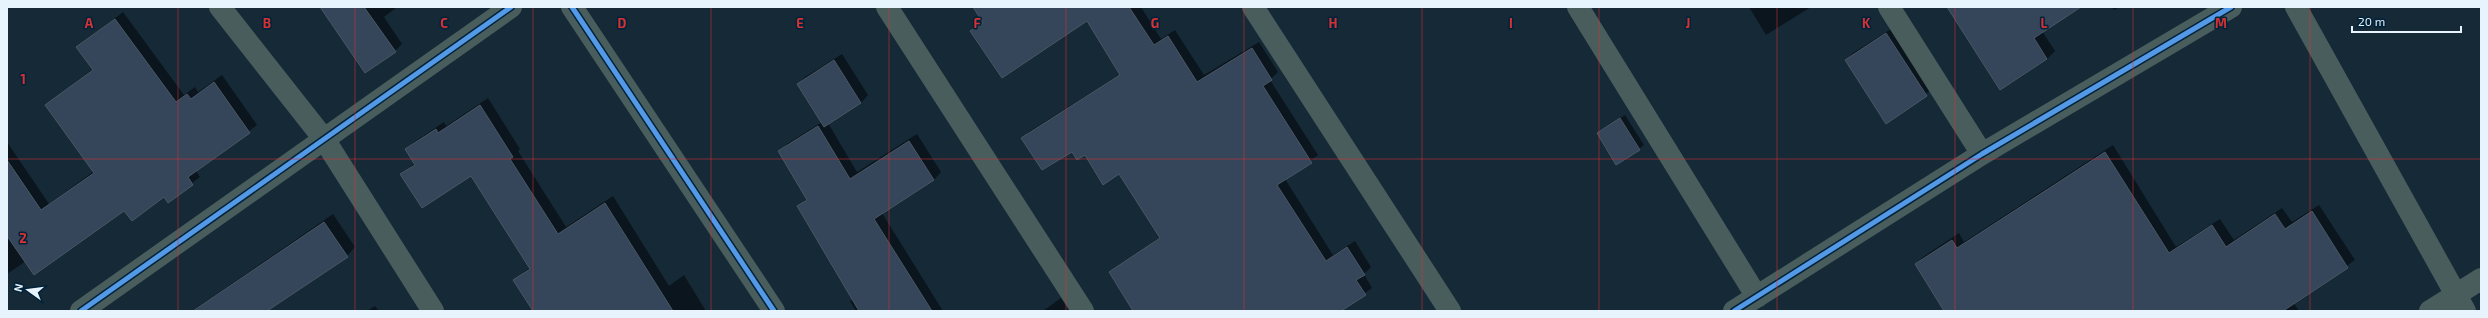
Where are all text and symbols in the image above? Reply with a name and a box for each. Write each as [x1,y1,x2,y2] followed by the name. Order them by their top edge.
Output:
[2352,8,2461,34] scale bar
[2358,14,2385,28] text: 20 m
[85,15,94,31] text: A
[263,15,271,31] text: B
[440,15,448,31] text: C
[618,15,627,31] text: D
[796,15,804,31] text: E
[973,15,981,31] text: F
[1151,15,1159,31] text: G
[1329,15,1338,31] text: H
[1509,15,1513,31] text: I
[1686,15,1690,31] text: J
[1862,15,1871,31] text: K
[2041,15,2048,31] text: L
[2215,15,2227,31] text: M
[20,71,26,87] text: 1
[19,230,27,246] text: 2
[8,270,48,310] north arrow
[11,282,25,293] text: N

